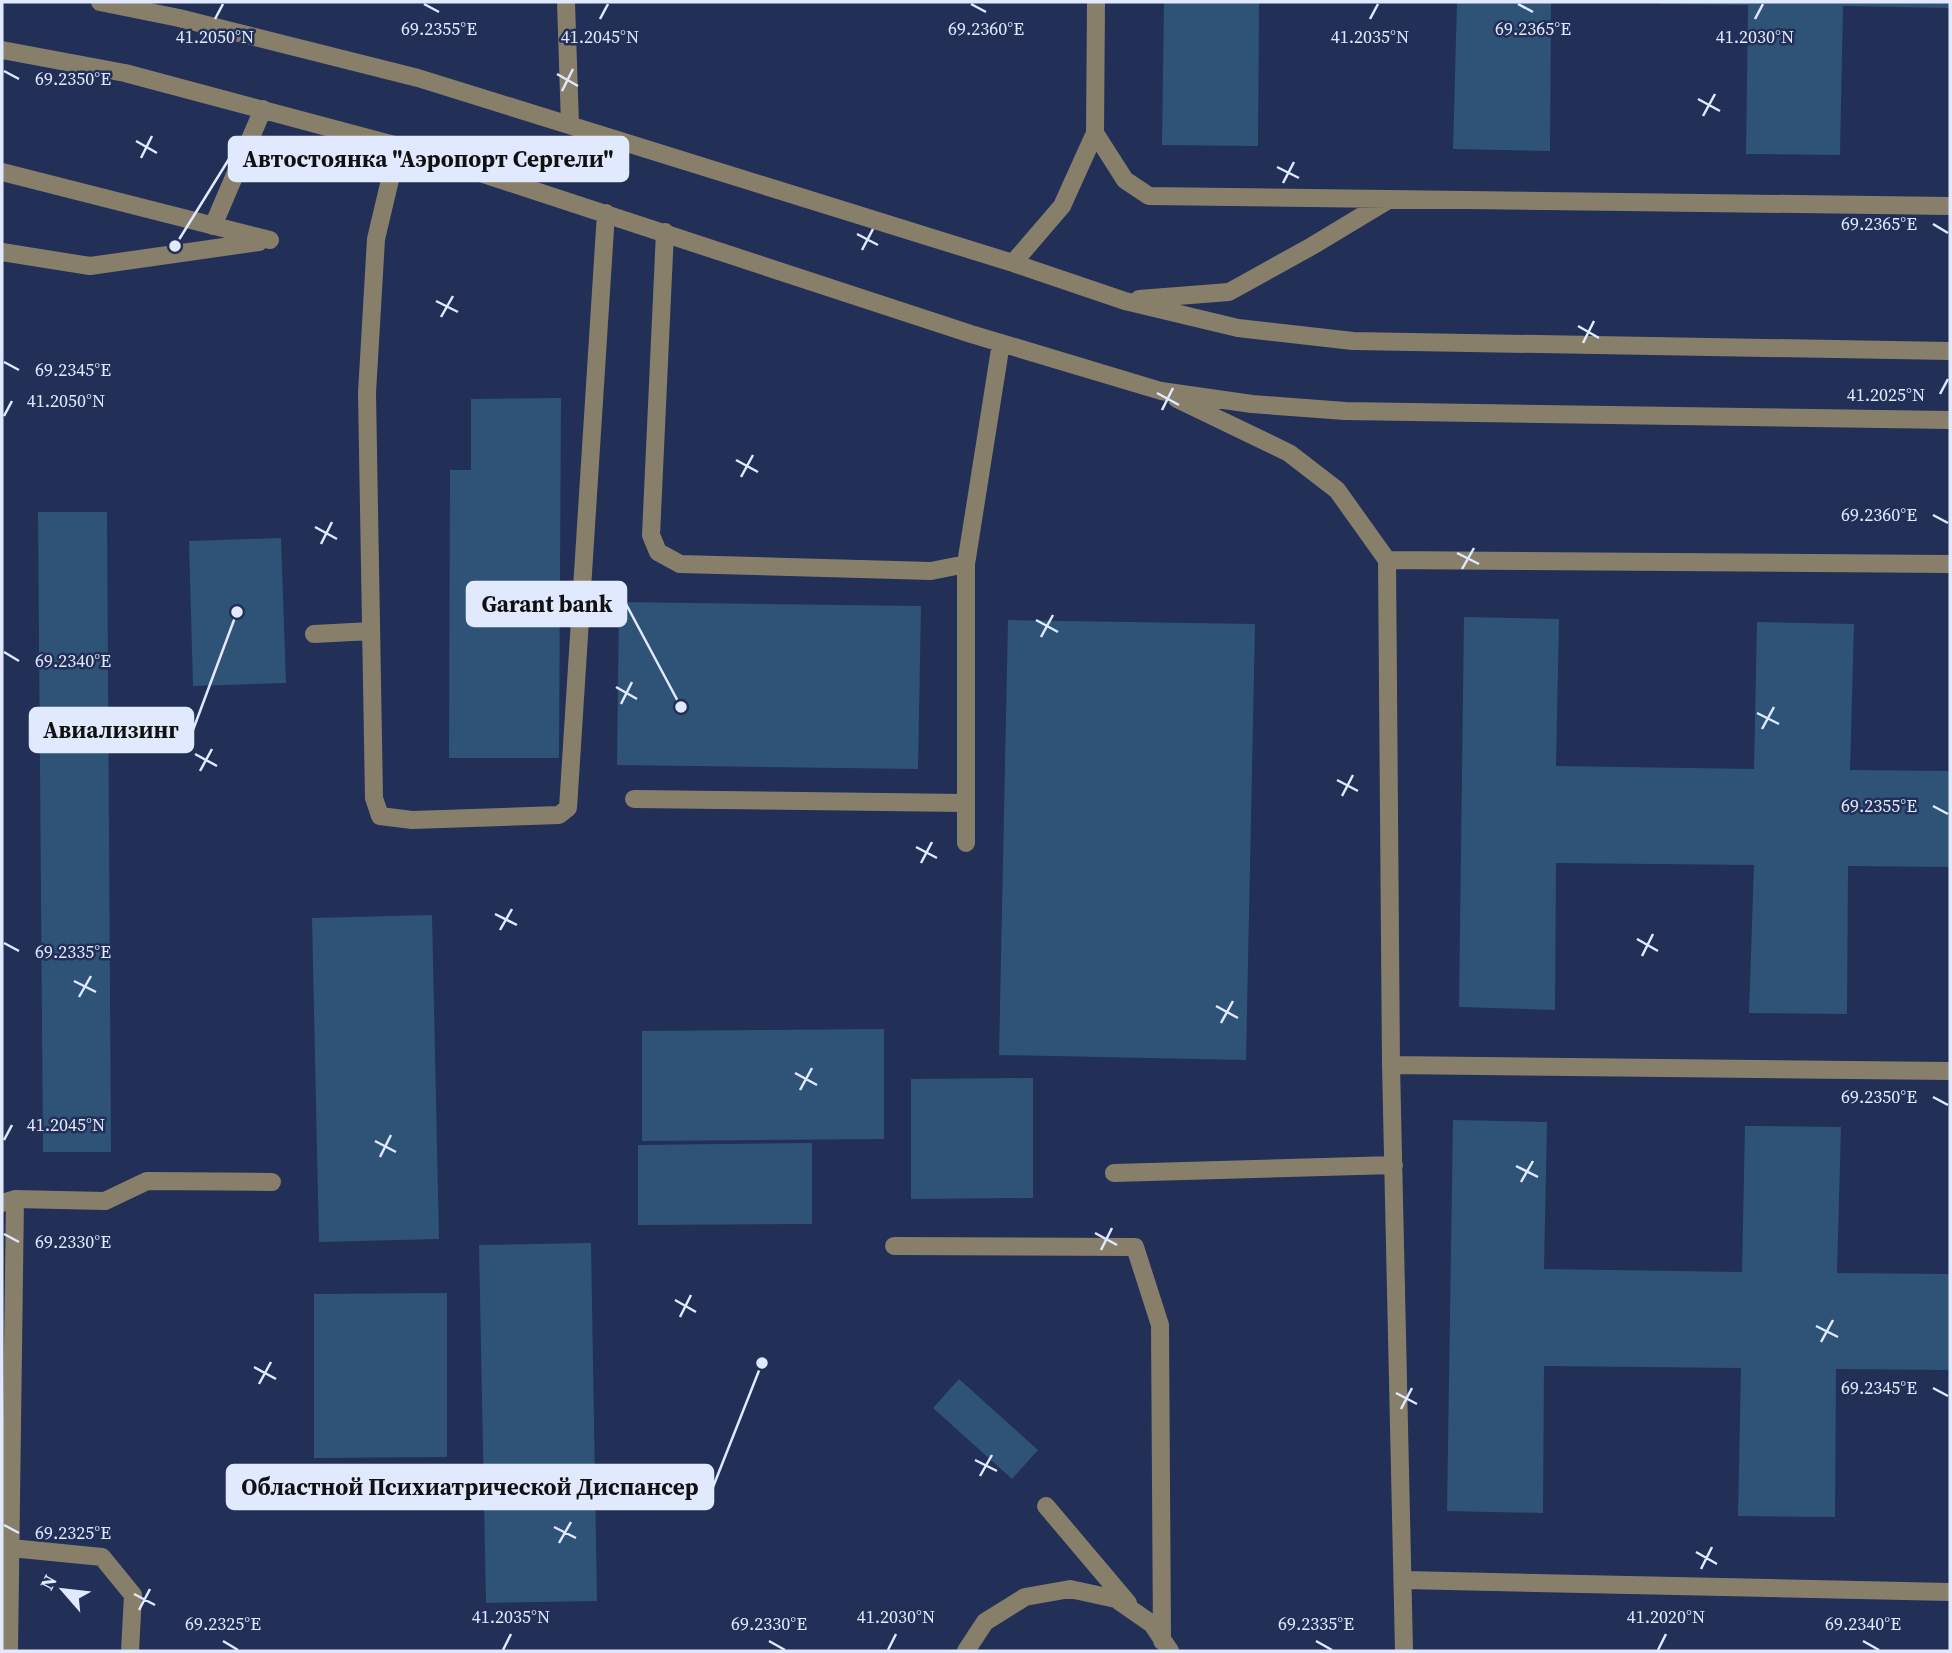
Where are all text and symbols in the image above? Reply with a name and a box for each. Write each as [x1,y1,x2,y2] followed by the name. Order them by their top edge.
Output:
[401,16,477,41] text: 69.2355°E
[948,16,1024,41] text: 69.2360°E
[1495,16,1571,41] text: 69.2365°E
[176,24,254,49] text: 41.2050°N
[561,24,639,49] text: 41.2045°N
[1331,24,1409,49] text: 41.2035°N
[1716,24,1794,49] text: 41.2030°N
[35,66,111,91] text: 69.2350°E
[229,137,628,181] callout: Автостоянка "Аэропорт Сергели"
[243,143,613,175] text: Автостоянка "Аэропорт Сергели"
[1841,211,1917,236] text: 69.2365°E
[35,357,111,382] text: 69.2345°E
[1847,382,1925,407] text: 41.2025°N
[27,388,105,413] text: 41.2050°N
[1841,502,1917,527] text: 69.2360°E
[467,582,626,626] callout: Garant bank
[481,588,613,620] text: Garant bank
[35,648,111,673] text: 69.2340°E
[30,708,193,752] callout: Авиализинг
[43,714,179,746] text: Авиализинг
[1841,793,1917,818] text: 69.2355°E
[35,939,111,964] text: 69.2335°E
[1841,1084,1917,1109] text: 69.2350°E
[27,1112,105,1137] text: 41.2045°N
[35,1229,111,1254] text: 69.2330°E
[1841,1375,1917,1400] text: 69.2345°E
[227,1465,713,1509] callout: Областной Психиатрической Диспансер
[241,1471,699,1503] text: Областной Психиатрической Диспансер
[35,1520,111,1545] text: 69.2325°E
[28,1555,98,1625] north arrow
[33,1570,63,1594] text: N
[472,1604,550,1629] text: 41.2035°N
[857,1604,935,1629] text: 41.2030°N
[1627,1604,1705,1629] text: 41.2020°N
[185,1611,261,1636] text: 69.2325°E
[731,1611,807,1636] text: 69.2330°E
[1278,1611,1354,1636] text: 69.2335°E
[1825,1611,1901,1636] text: 69.2340°E

